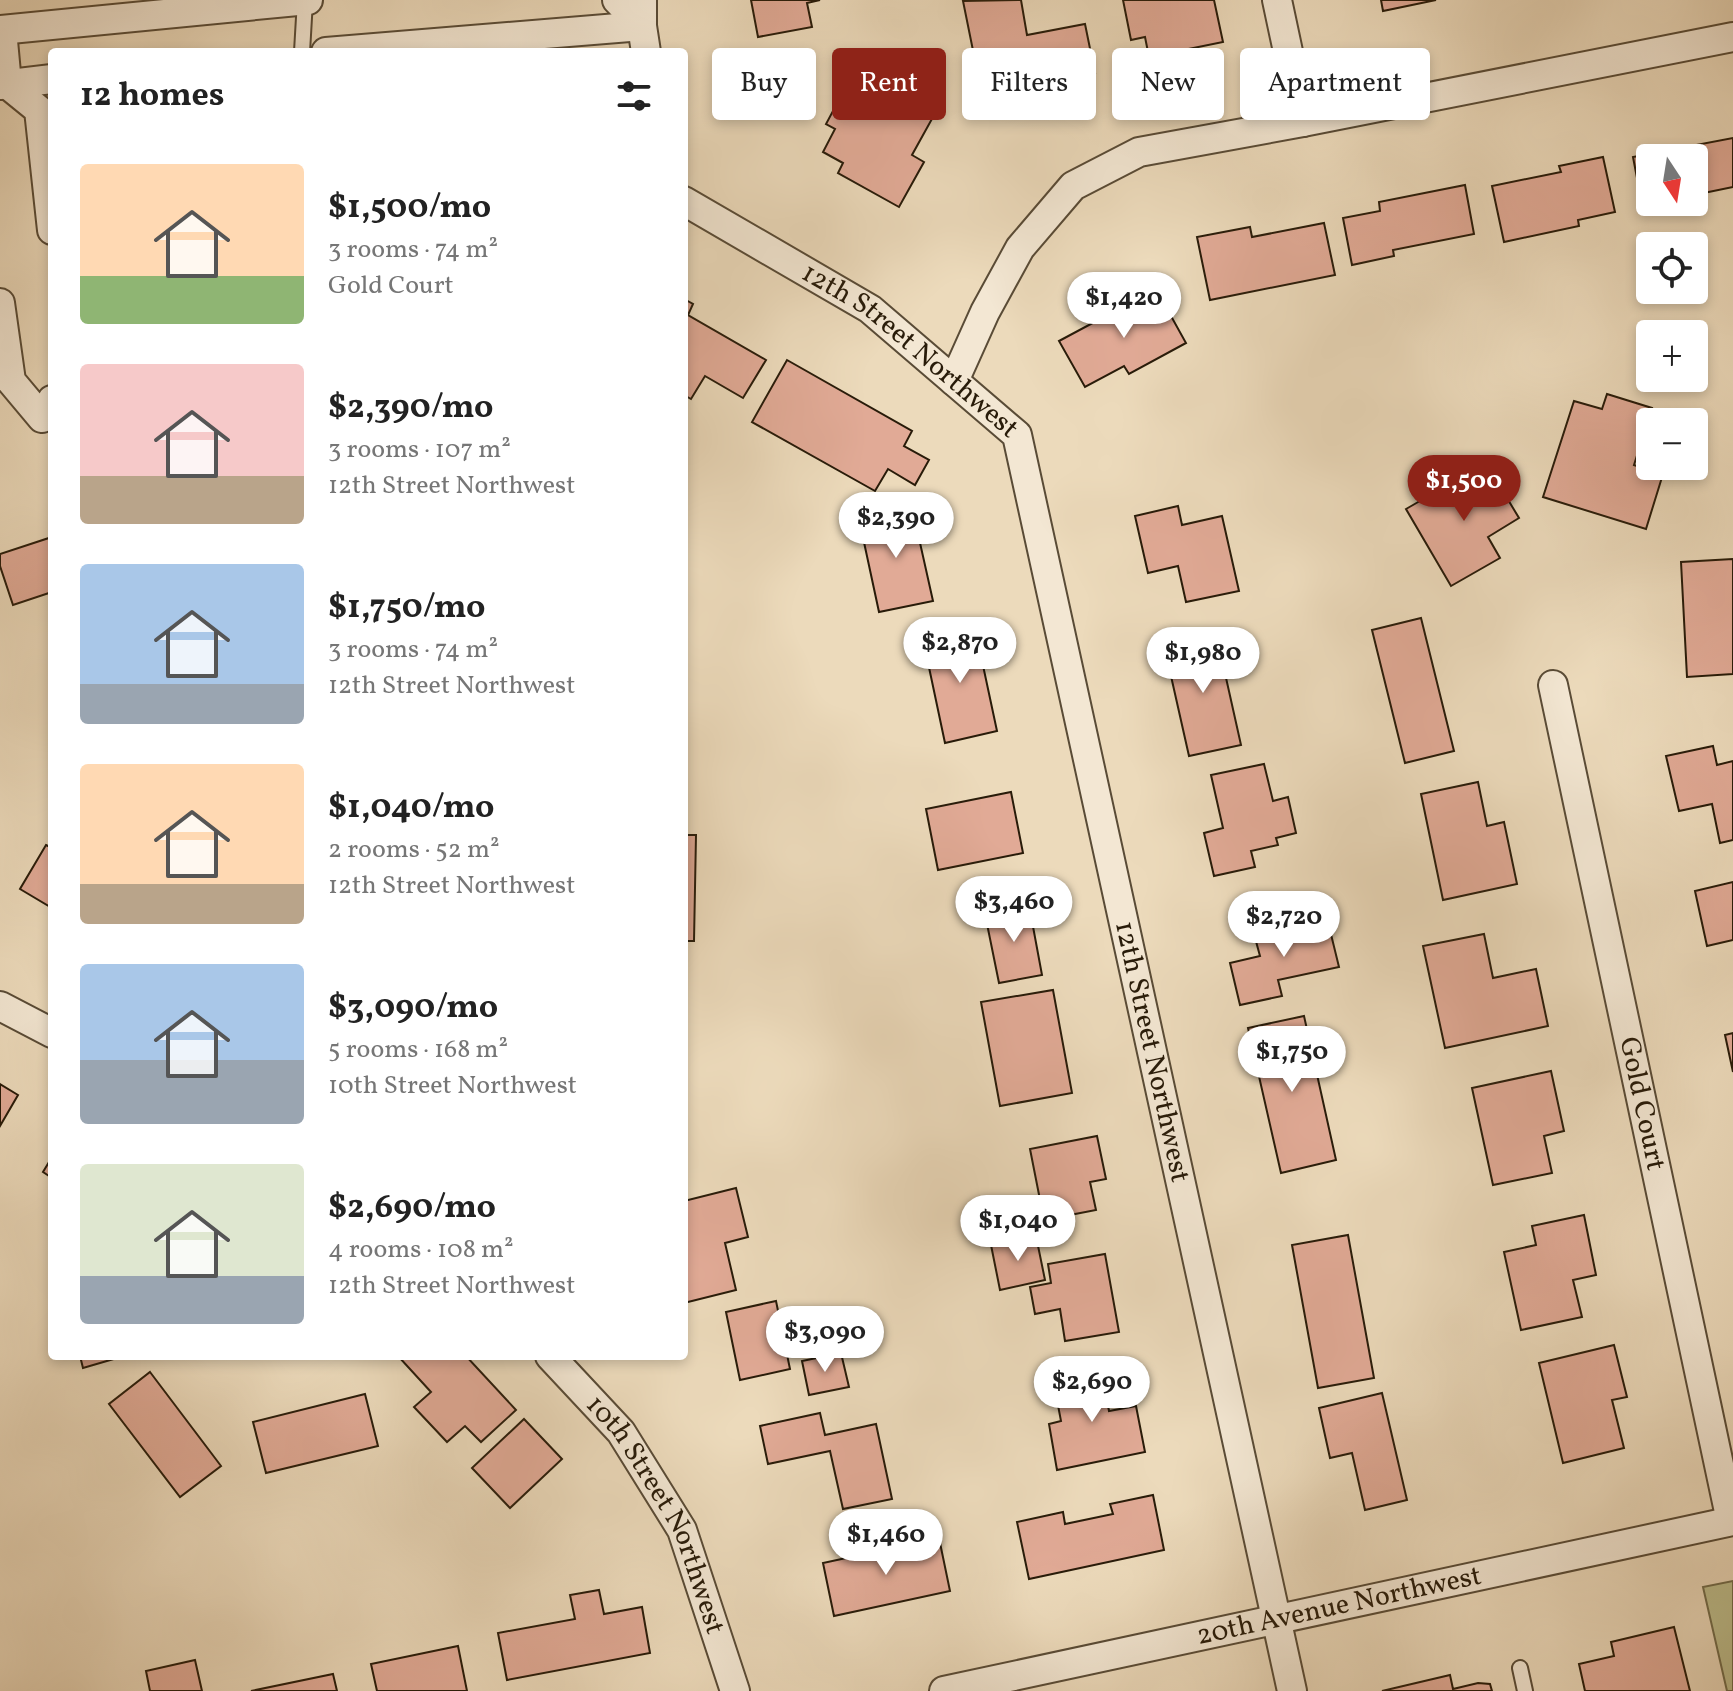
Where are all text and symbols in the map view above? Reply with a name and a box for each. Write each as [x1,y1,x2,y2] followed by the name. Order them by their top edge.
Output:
[712,48,816,120] chip: Buy
[832,48,946,120] chip: Rent
[962,48,1096,120] chip: Filters
[1112,48,1224,120] chip: New
[1240,48,1430,120] chip: Apartment
[80,73,224,120] text: 12 homes
[612,74,656,118] icon: filters
[1636,144,1708,216] north arrow
[1636,144,1708,480] map controls
[328,185,491,232] text: $1,500/mo
[144,196,240,292] icon: home
[328,232,498,268] text: 3 rooms · 74 m²
[1636,232,1708,304] button: locate
[794,254,1027,448] street label: 12th Street Northwest
[328,268,454,304] text: Gold Court
[1059,272,1189,340] pin: $1,420
[1085,280,1163,316] text: $1,420
[1636,320,1708,392] button: +
[328,385,493,432] text: $2,390/mo
[144,396,240,492] icon: home
[1636,408,1708,480] button: −
[328,432,511,468] text: 3 rooms · 107 m²
[1399,455,1529,523] pin: $1,500
[1426,463,1502,499] text: $1,500
[328,468,575,504] text: 12th Street Northwest
[831,492,961,560] pin: $2,390
[857,500,935,536] text: $2,390
[328,585,485,632] text: $1,750/mo
[144,596,240,692] icon: home
[895,617,1025,685] pin: $2,870
[921,625,999,661] text: $2,870
[1138,627,1268,695] pin: $1,980
[328,632,498,668] text: 3 rooms · 74 m²
[1164,635,1242,671] text: $1,980
[328,668,575,704] text: 12th Street Northwest
[328,785,495,832] text: $1,040/mo
[144,796,240,892] icon: home
[328,832,500,868] text: 2 rooms · 52 m²
[328,868,575,904] text: 12th Street Northwest
[949,876,1079,944] pin: $3,460
[973,884,1055,920] text: $3,460
[1219,891,1349,959] pin: $2,720
[1246,899,1322,935] text: $2,720
[1104,917,1200,1186] street label: 12th Street Northwest
[328,985,498,1032] text: $3,090/mo
[144,996,240,1092] icon: home
[1227,1026,1357,1094] pin: $1,750
[328,1032,508,1068] text: 5 rooms · 168 m²
[1609,1033,1675,1174] street label: Gold Court
[1256,1034,1328,1070] text: $1,750
[328,1068,577,1104] text: 10th Street Northwest
[328,1185,496,1232] text: $2,690/mo
[953,1195,1083,1263] pin: $1,040
[144,1196,240,1292] icon: home
[978,1203,1058,1239] text: $1,040
[328,1232,514,1268] text: 4 rooms · 108 m²
[328,1268,575,1304] text: 12th Street Northwest
[760,1306,890,1374] pin: $3,090
[784,1314,866,1350] text: $3,090
[1027,1356,1157,1424] pin: $2,690
[1052,1364,1132,1400] text: $2,690
[577,1386,734,1639] street label: 10th Street Northwest
[821,1509,951,1577] pin: $1,460
[847,1517,925,1553] text: $1,460
[1193,1556,1485,1656] street label: 20th Avenue Northwest

